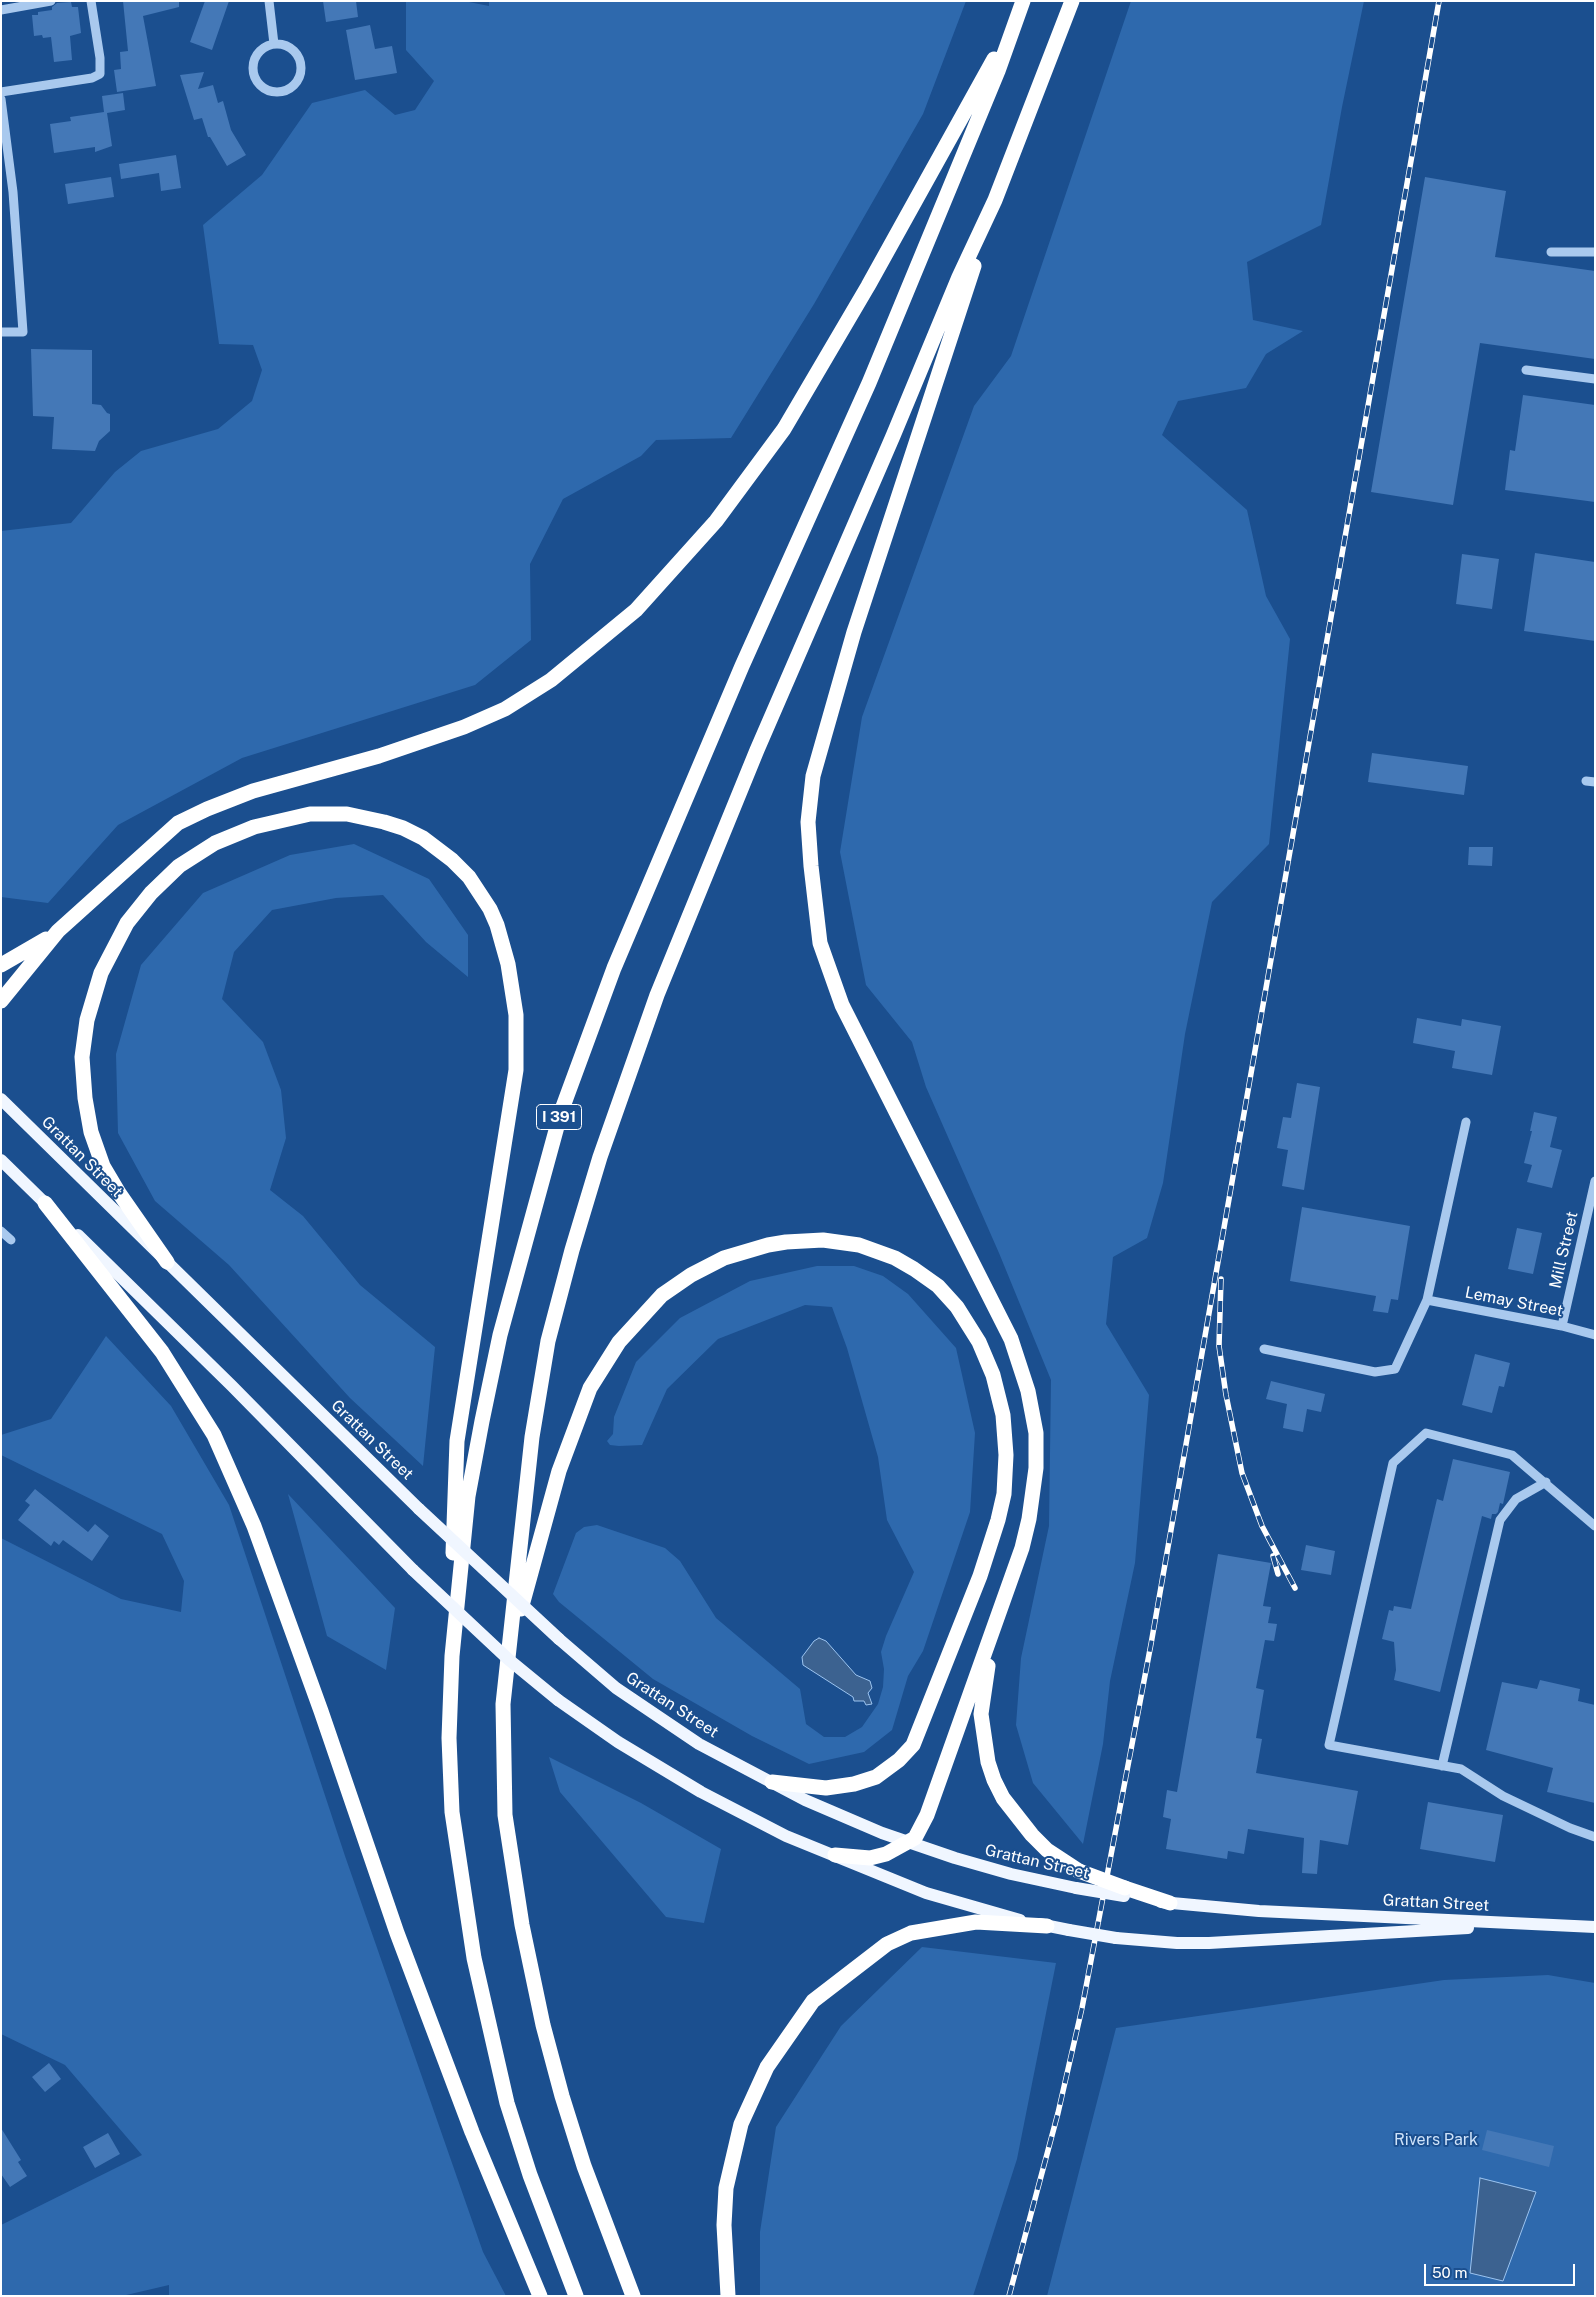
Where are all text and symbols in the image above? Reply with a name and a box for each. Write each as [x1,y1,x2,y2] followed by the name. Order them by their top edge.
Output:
[536,1104,582,1130] road number: I 391
[38,1113,126,1201] street label: Grattan Street
[1546,1210,1582,1290] street label: Mill Street
[1463,1283,1565,1321] street label: Lemay Street
[327,1396,417,1484] street label: Grattan Street
[622,1668,722,1742] street label: Grattan Street
[983,1841,1091,1883] street label: Grattan Street
[1382,1891,1490,1915] street label: Grattan Street
[1394,2130,1478,2150] park label: Rivers Park
[1426,2254,1577,2286] scale bar
[1432,2264,1467,2281] text: 50 m

